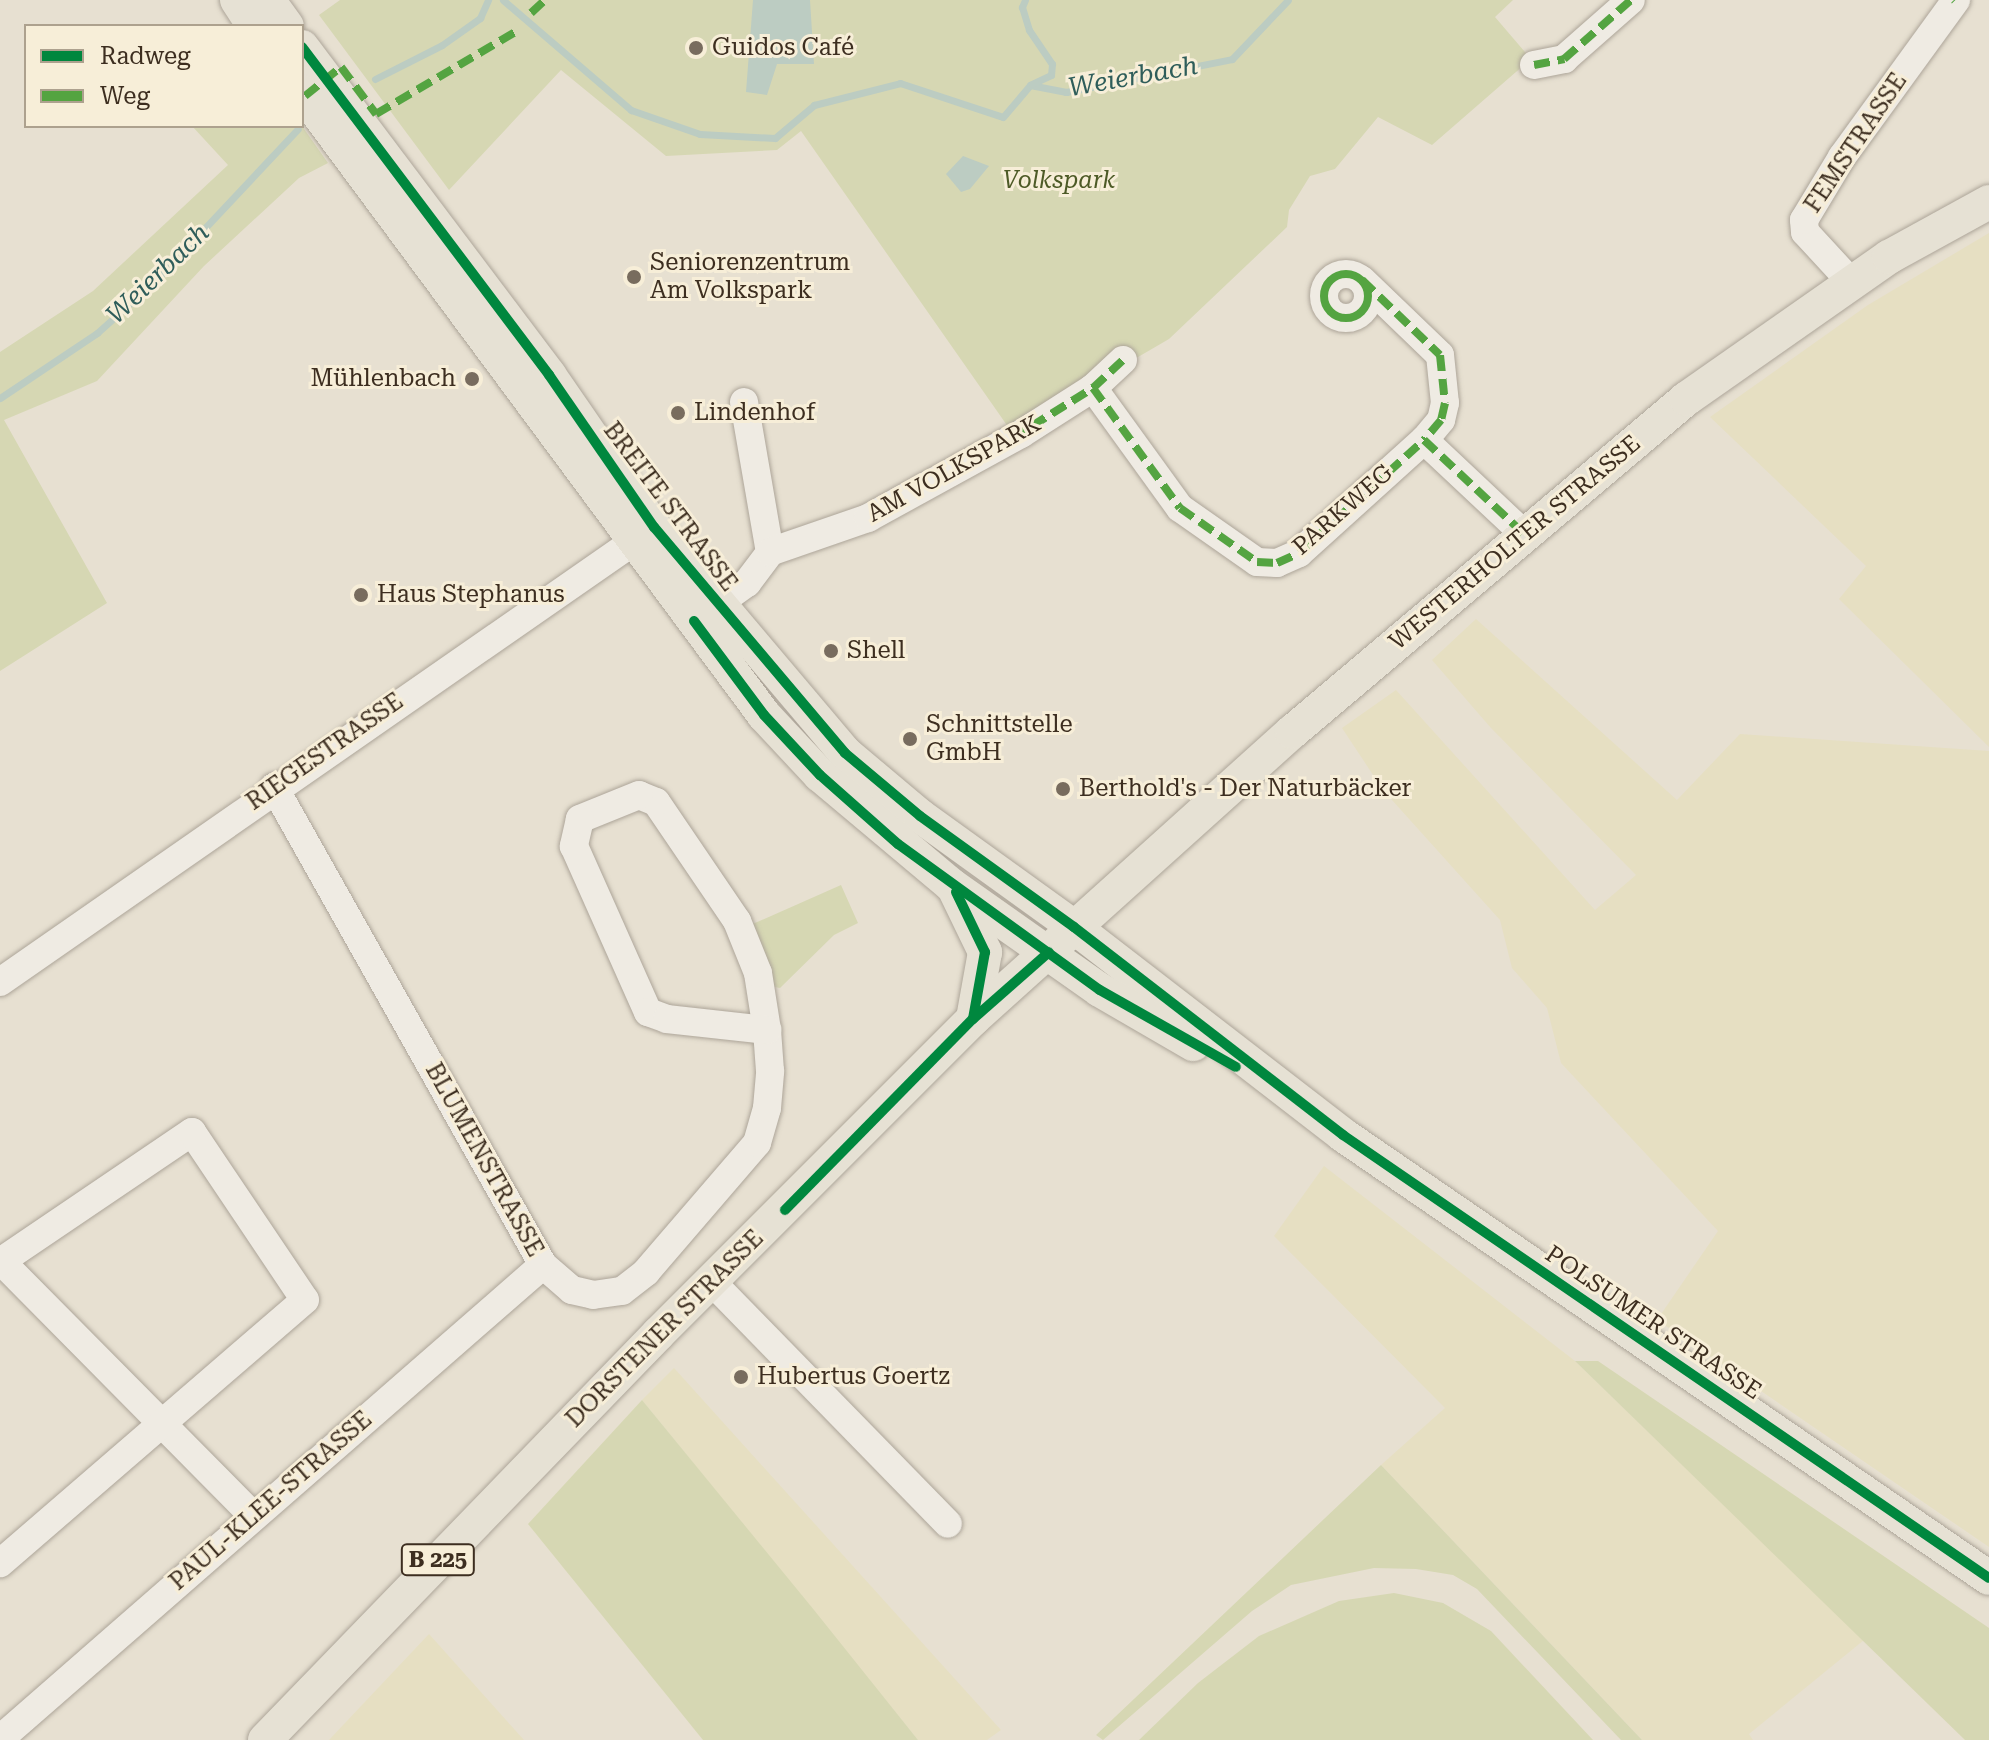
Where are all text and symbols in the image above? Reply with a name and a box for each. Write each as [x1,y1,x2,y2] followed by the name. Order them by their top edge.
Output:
[24,24,304,128] legend
[712,34,854,62] place label: Guidos Café
[687,39,705,57] marker: Guidos Café
[100,42,191,70] text: Radweg
[1066,50,1200,104] water label: Weierbach
[1799,68,1913,218] street label: FEMSTRASSE
[100,82,150,110] text: Weg
[1003,167,1115,195] park label: Volkspark
[100,217,216,331] water label: Weierbach
[650,249,850,305] place label: Seniorenzentrum Am Volkspark
[625,268,643,286] marker: Seniorenzentrum Am Volkspark
[310,365,456,393] place label: Mühlenbach
[463,370,481,388] marker: Mühlenbach
[694,399,815,427] place label: Lindenhof
[669,404,687,422] marker: Lindenhof
[862,409,1046,529] street label: AM VOLKSPARK
[597,417,743,597] street label: BREITE STRASSE
[1384,429,1646,657] street label: WESTERHOLTER STRASSE
[1287,459,1399,561] street label: PARKWEG
[377,581,565,609] place label: Haus Stephanus
[352,586,370,604] marker: Haus Stephanus
[847,637,905,665] place label: Shell
[822,642,840,660] marker: Shell
[241,687,409,817] street label: RIEGESTRASSE
[926,711,1073,767] place label: Schnittstelle GmbH
[901,730,919,748] marker: Schnittstelle GmbH
[1079,775,1411,803] place label: Berthold's - Der Naturbäcker
[1054,780,1072,798] marker: Berthold's - Der Naturbäcker
[419,1058,549,1262] street label: BLUMENSTRASSE
[560,1224,770,1434] street label: DORSTENER STRASSE
[1539,1240,1767,1406] street label: POLSUMER STRASSE
[757,1363,950,1391] place label: Hubertus Goertz
[732,1368,750,1386] marker: Hubertus Goertz
[164,1405,378,1597] street label: PAUL-KLEE-STRASSE
[400,1542,476,1578] road number: B 225

